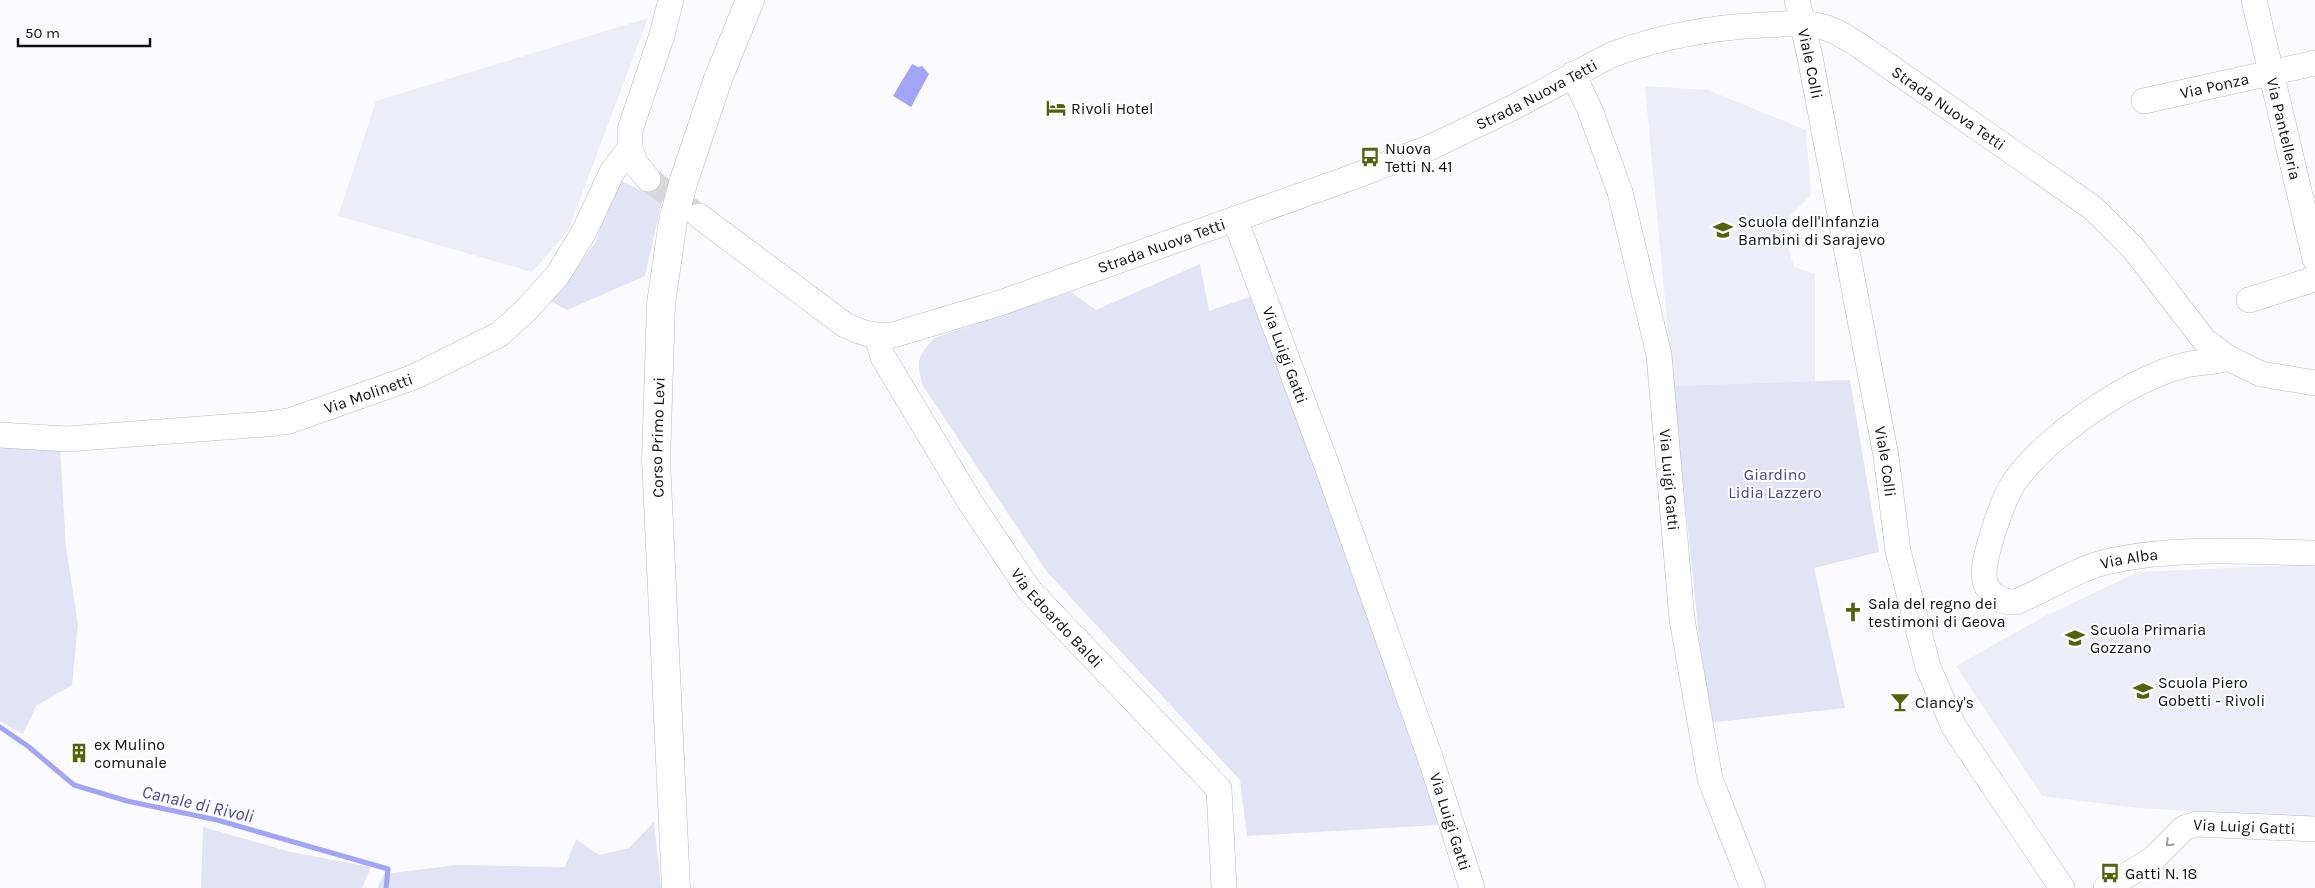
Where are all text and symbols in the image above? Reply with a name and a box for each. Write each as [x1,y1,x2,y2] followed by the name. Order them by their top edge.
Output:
[18,15,150,47] scale bar
[25,24,60,42] text: 50 m
[1794,27,1827,100] street label: Viale Colli
[1473,55,1601,134] street label: Strada Nuova Tetti
[1888,62,2009,154] street label: Strada Nuova Tetti
[2178,69,2251,103] street label: Via Ponza
[2263,76,2305,182] street label: Via Pantelleria
[1045,97,1067,119] hotel icon: Rivoli Hotel
[1071,99,1154,118] place label: Rivoli Hotel
[1385,139,1452,176] place label: Nuova Tetti N. 41
[1359,146,1381,168] bus stop icon: Nuova Tetti N. 41
[1738,212,1885,249] place label: Scuola dell'Infanzia Bambini di Sarajevo
[1095,214,1228,277] street label: Strada Nuova Tetti
[1712,219,1734,241] school or university icon: Scuola dell'Infanzia Bambini di Sarajevo
[1258,304,1312,406] street label: Via Luigi Gatti
[322,369,415,418] street label: Via Molinetti
[647,377,669,498] street label: Corso Primo Levi
[1870,425,1900,498] street label: Viale Colli
[1655,428,1683,531] street label: Via Luigi Gatti
[1728,465,1822,502] park label: Giardino Lidia Lazzero
[2098,545,2159,573] street label: Via Alba
[1007,564,1107,671] street label: Via Edoardo Baldi
[1868,594,2006,631] place label: Sala del regno dei testimoni di Geova
[1842,601,1864,623] church icon: Sala del regno dei testimoni di Geova
[2090,620,2206,657] place label: Scuola Primaria Gozzano
[2064,627,2086,649] school or university icon: Scuola Primaria Gozzano
[2158,673,2265,710] place label: Scuola Piero Gobetti - Rivoli
[2132,680,2154,702] school or university icon: Scuola Piero Gobetti - Rivoli
[1889,691,1911,713] bar icon: Clancy's
[1915,693,1974,712] place label: Clancy's
[94,735,167,772] place label: ex Mulino comunale
[68,742,90,764] building icon: ex Mulino comunale
[1426,770,1475,873] street label: Via Luigi Gatti
[140,780,256,828] water label: Canale di Rivoli
[2193,815,2296,838] street label: Via Luigi Gatti
[2165,838,2174,847] one-way arrow
[2099,862,2121,884] bus stop icon: Gatti N. 18
[2125,864,2197,883] place label: Gatti N. 18

